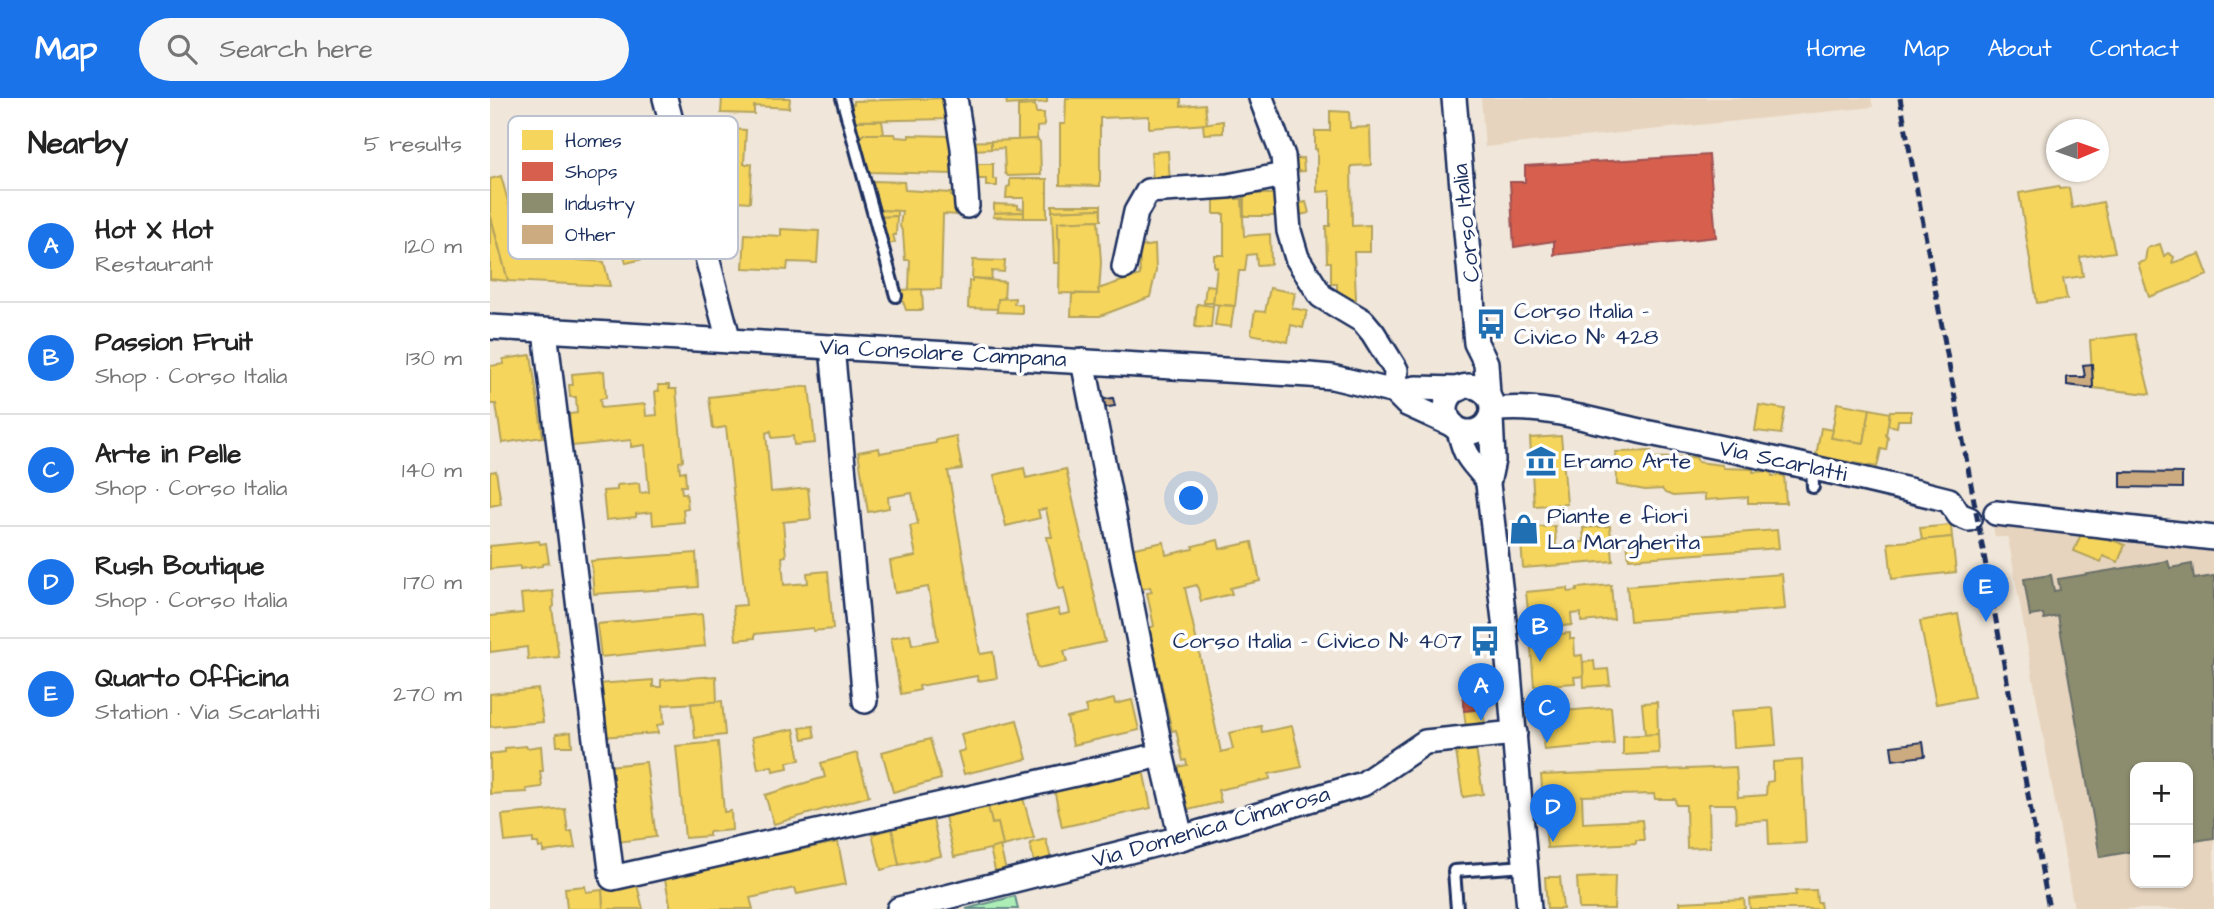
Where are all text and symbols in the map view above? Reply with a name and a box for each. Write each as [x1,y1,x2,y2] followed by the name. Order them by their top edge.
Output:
[139,18,629,81] search box
[35,26,97,72] text: Map
[163,30,201,68] icon: search
[219,31,373,67] text: Search here
[1806,32,1866,66] text: Home
[1904,32,1949,66] text: Map
[1987,32,2052,66] text: About
[2090,32,2179,66] text: Contact
[508,116,738,259] legend
[2046,119,2109,182] north arrow
[28,123,128,165] text: Nearby
[364,128,462,160] text: 5 results
[565,128,622,155] text: Homes
[565,159,617,186] text: Shops
[1444,162,1488,284] street label: Corso Italia
[565,191,635,219] text: Industry
[95,212,213,248] text: Hot X Hot
[565,222,616,249] text: Other
[44,230,58,262] text: A
[404,230,462,262] text: 120 m
[95,248,213,280] text: Restaurant
[1514,295,1658,353] place label: Corso Italia - Civico N° 428
[1474,307,1508,341] bus stop icon: Corso Italia - Civico N° 428
[95,324,253,360] text: Passion Fruit
[819,331,1068,375] street label: Via Consolare Campana
[43,342,59,374] text: B
[406,342,462,374] text: 130 m
[95,360,287,392] text: Shop · Corso Italia
[1716,432,1850,490] street label: Via Scarlatti
[95,436,241,472] text: Arte in Pelle
[1524,444,1558,478] museum icon: Eramo Arte
[1564,445,1691,477] place label: Eramo Arte
[43,454,59,486] text: C
[402,454,462,486] text: 140 m
[95,472,287,504] text: Shop · Corso Italia
[1174,481,1208,515] your location
[1547,500,1700,559] place label: Piante e fiori La Margherita
[1507,512,1541,546] shop icon: Piante e fiori La Margherita
[95,548,264,584] text: Rush Boutique
[1963,564,2009,622] pin: E
[44,566,58,598] text: D
[403,566,462,598] text: 170 m
[95,584,287,616] text: Shop · Corso Italia
[1517,604,1563,662] pin: B
[1468,624,1502,658] bus stop icon: Corso Italia - Civico N° 407
[1173,625,1462,657] place label: Corso Italia - Civico N° 407
[95,660,289,696] text: Quarto Officina
[1458,663,1504,721] pin: A
[44,678,58,710] text: E
[393,678,462,710] text: 270 m
[1524,685,1570,743] pin: C
[95,696,320,728] text: Station · Via Scarlatti
[2130,762,2193,888] map controls
[2130,762,2193,825] button: +
[1088,778,1334,876] street label: Via Domenica Cimarosa
[1530,784,1576,842] pin: D
[2130,825,2193,888] button: −

